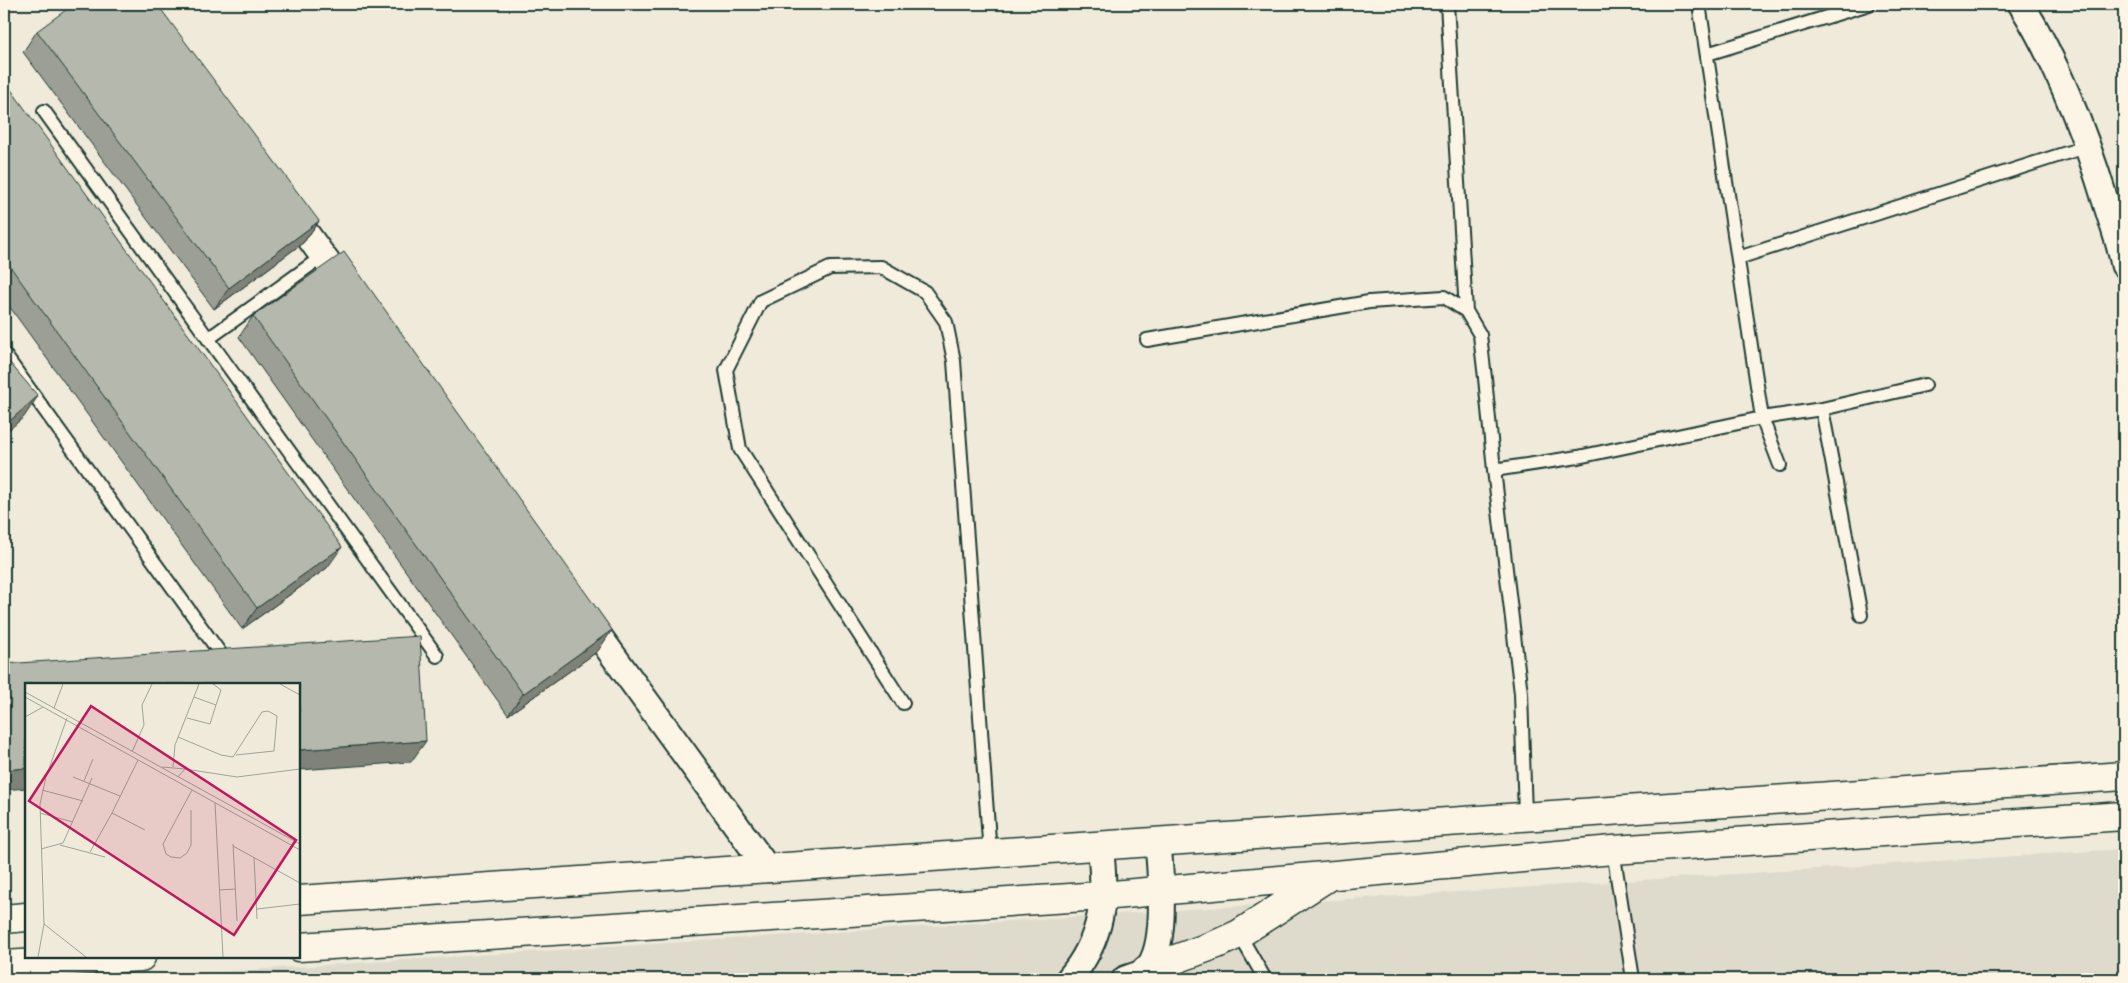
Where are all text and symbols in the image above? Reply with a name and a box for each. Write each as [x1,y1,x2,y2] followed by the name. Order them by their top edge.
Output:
[25,683,300,958] inset map

